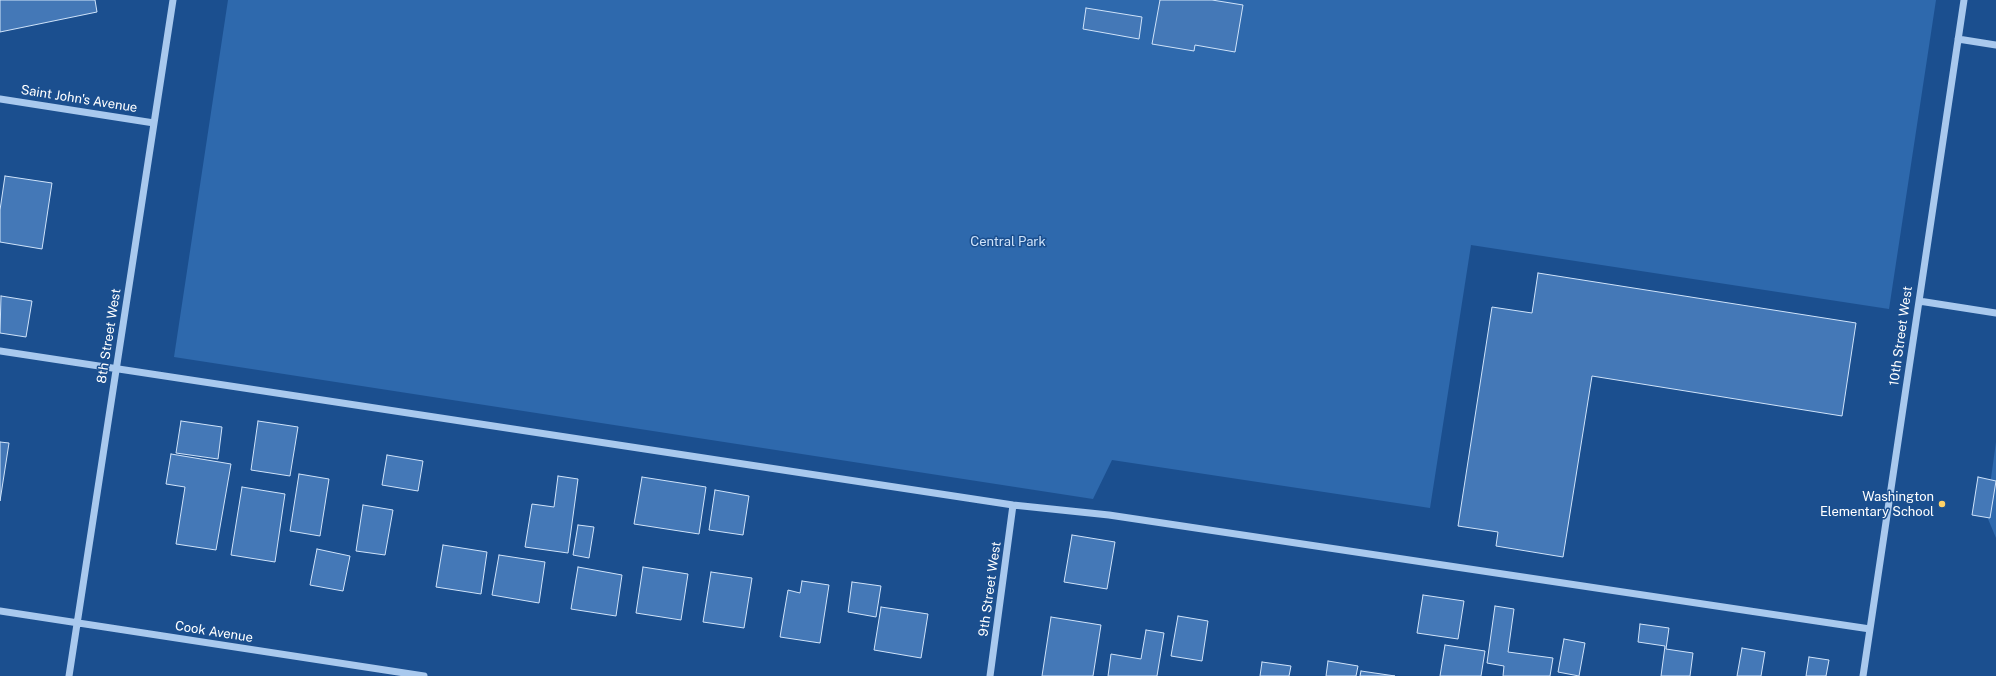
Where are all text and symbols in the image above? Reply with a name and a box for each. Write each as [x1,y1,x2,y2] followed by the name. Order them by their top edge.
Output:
[20,82,138,116] street label: Saint John's Avenue
[970,234,1046,250] park label: Central Park
[1886,285,1916,387] street label: 10th Street West
[94,287,124,385] street label: 8th Street West
[1820,489,1934,520] place label: Washington Elementary School
[1937,499,1947,509] marker: Washington Elementary School
[976,541,1004,637] street label: 9th Street West
[174,618,254,646] street label: Cook Avenue

